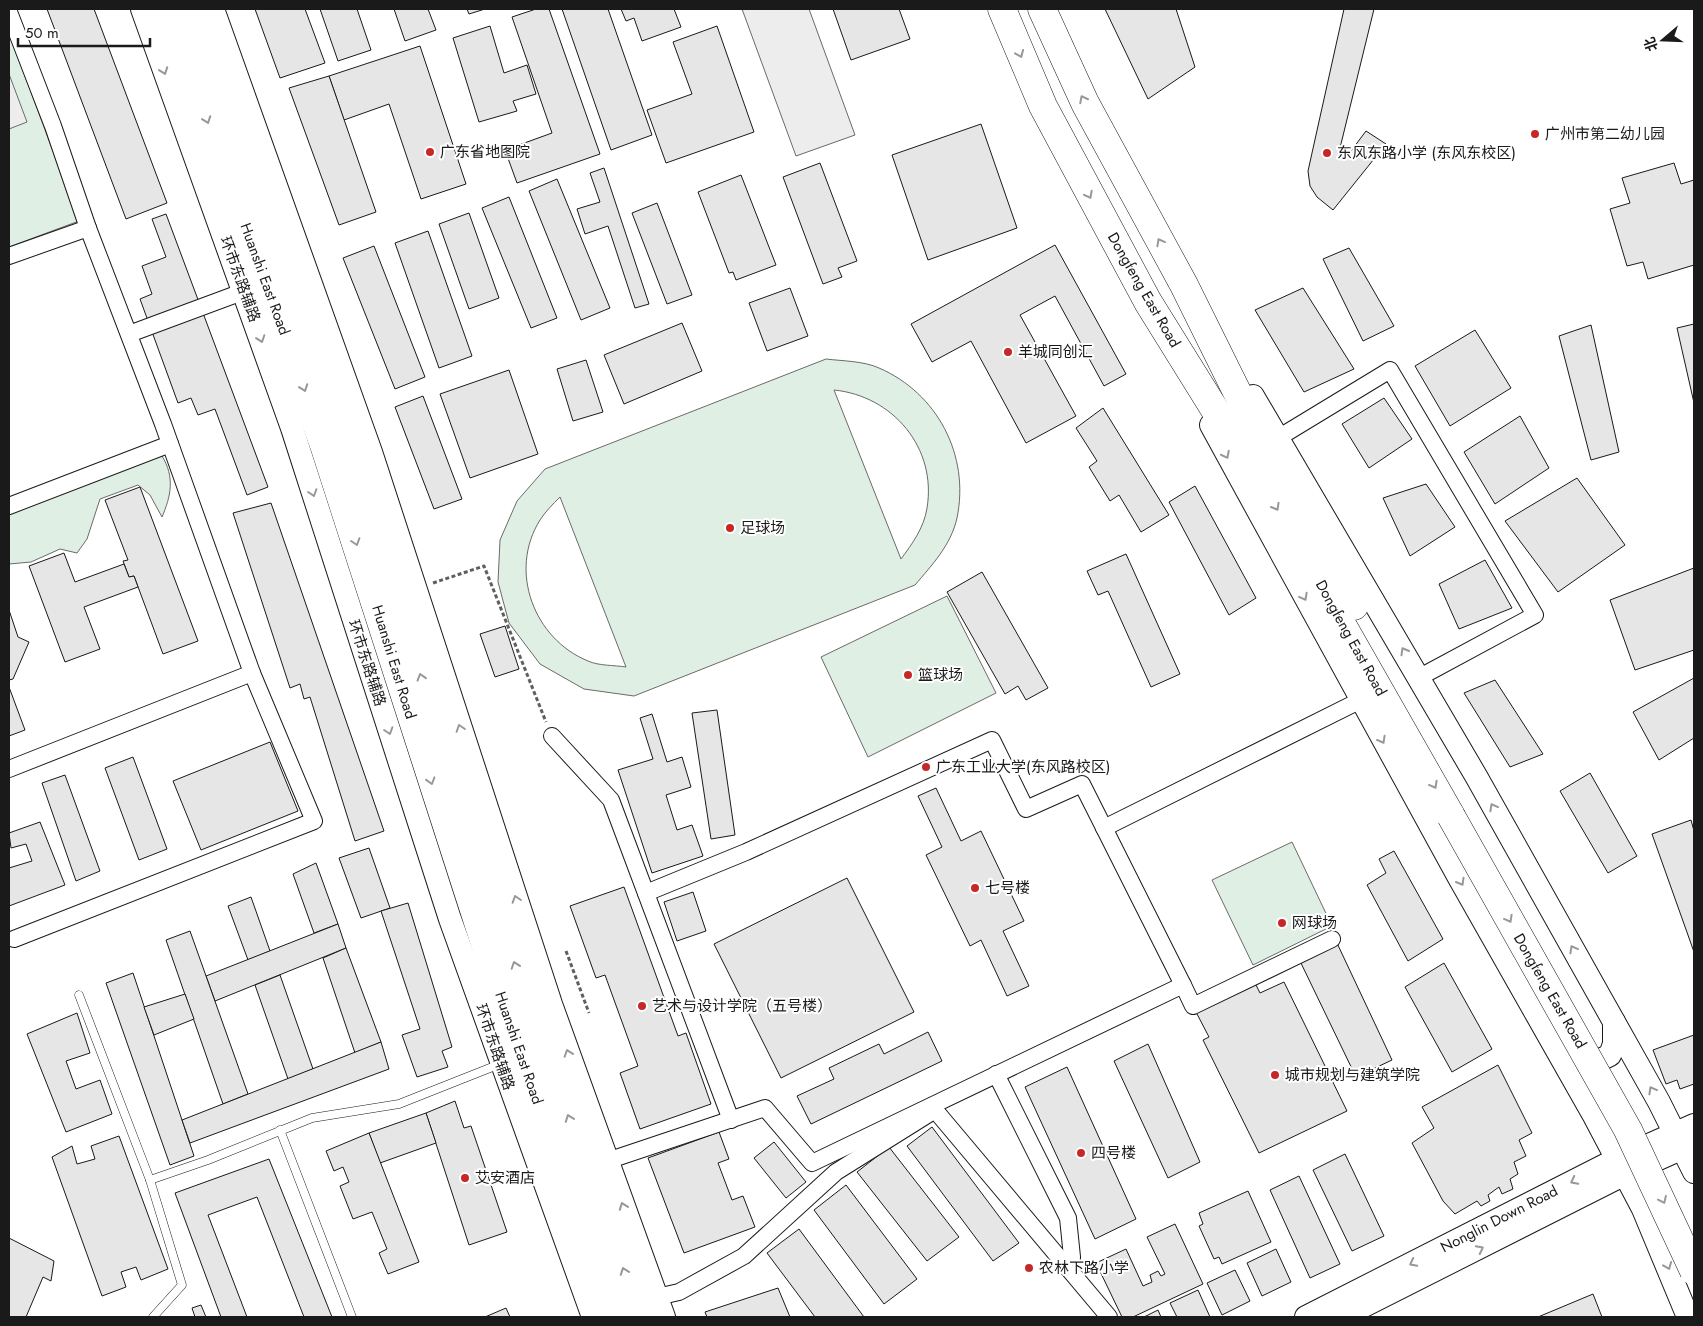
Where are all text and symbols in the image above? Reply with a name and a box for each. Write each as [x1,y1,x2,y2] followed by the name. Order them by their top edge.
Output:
[18,15,150,47] scale bar
[1638,15,1688,65] north arrow
[25,22,59,44] text: 50 m
[1639,34,1662,54] text: 北
[1014,49,1025,58] one-way arrow
[158,66,168,75] one-way arrow
[1079,95,1089,104] one-way arrow
[201,115,211,124] one-way arrow
[1545,123,1665,145] place label: 广州市第二幼儿园
[1529,128,1541,140] marker: 广州市第二幼儿园
[440,141,530,163] place label: 广东省地图院
[1337,142,1516,164] place label: 东风东路小学 (东风东校区)
[424,146,436,158] marker: 广东省地图院
[1321,147,1333,159] marker: 东风东路小学 (东风东校区)
[1083,189,1093,198] one-way arrow
[234,220,296,338] street label: Huanshi East Road
[1102,228,1186,352] street label: Dongfeng East Road
[214,233,266,325] street label: 环市东路辅路
[1157,238,1167,247] one-way arrow
[255,334,265,343] one-way arrow
[1018,341,1093,363] place label: 羊城同创汇
[1002,346,1014,358] marker: 羊城同创汇
[298,384,308,392] one-way arrow
[1220,449,1230,458] one-way arrow
[307,488,317,497] one-way arrow
[1269,502,1279,511] one-way arrow
[740,517,785,539] place label: 足球场
[724,522,736,534] marker: 足球场
[351,538,361,546] one-way arrow
[1310,576,1392,700] street label: Dongfeng East Road
[1298,592,1308,601] one-way arrow
[366,602,422,722] street label: Huanshi East Road
[343,617,391,709] street label: 环市东路辅路
[1400,647,1410,656] one-way arrow
[918,664,963,686] place label: 篮球场
[902,669,914,681] marker: 篮球场
[417,674,427,682] one-way arrow
[456,724,466,732] one-way arrow
[383,727,393,735] one-way arrow
[1376,734,1386,743] one-way arrow
[936,756,1110,778] place label: 广东工业大学(东风路校区)
[920,761,932,773] marker: 广东工业大学(东风路校区)
[425,776,435,785] one-way arrow
[1427,780,1437,789] one-way arrow
[1490,803,1500,812] one-way arrow
[1455,876,1465,885] one-way arrow
[985,877,1030,899] place label: 七号楼
[969,882,981,894] marker: 七号楼
[512,895,522,904] one-way arrow
[1292,912,1337,934] place label: 网球场
[1503,914,1513,923] one-way arrow
[1276,917,1288,929] marker: 网球场
[1508,929,1592,1053] street label: Dongfeng East Road
[1569,945,1579,954] one-way arrow
[511,961,521,970] one-way arrow
[489,989,549,1107] street label: Huanshi East Road
[652,995,832,1017] place label: 艺术与设计学院（五号楼）
[636,1000,648,1012] marker: 艺术与设计学院（五号楼）
[470,1001,520,1093] street label: 环市东路辅路
[564,1049,574,1057] one-way arrow
[1285,1064,1420,1086] place label: 城市规划与建筑学院
[1269,1069,1281,1081] marker: 城市规划与建筑学院
[1648,1087,1658,1096] one-way arrow
[565,1115,575,1123] one-way arrow
[1091,1142,1136,1164] place label: 四号楼
[1075,1147,1087,1159] marker: 四号楼
[475,1167,535,1189] place label: 艾安酒店
[459,1172,471,1184] marker: 艾安酒店
[1570,1175,1579,1185] one-way arrow
[1437,1180,1561,1258] street label: Nonglin Down Road
[1656,1195,1667,1204] one-way arrow
[619,1202,629,1210] one-way arrow
[1474,1245,1483,1255] one-way arrow
[1039,1257,1129,1279] place label: 农林下路小学
[1409,1257,1418,1267] one-way arrow
[1662,1261,1672,1270] one-way arrow
[1023,1262,1035,1274] marker: 农林下路小学
[620,1268,630,1276] one-way arrow

